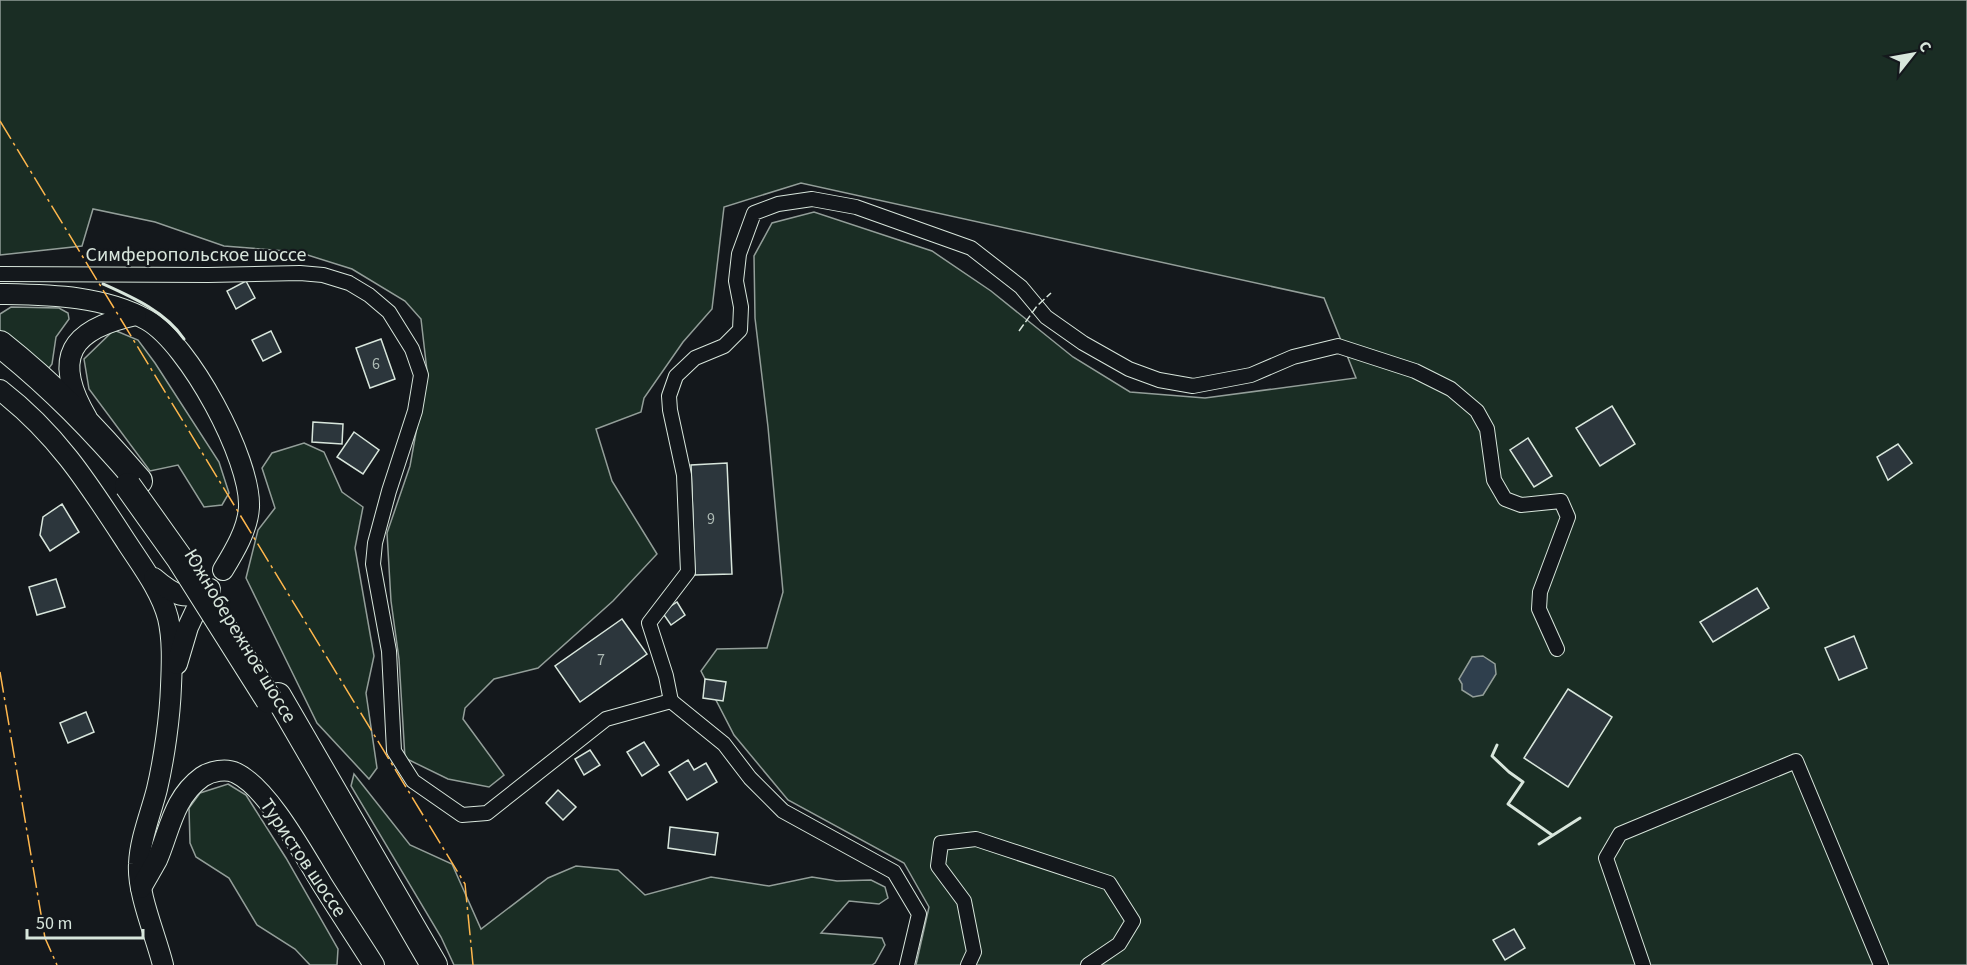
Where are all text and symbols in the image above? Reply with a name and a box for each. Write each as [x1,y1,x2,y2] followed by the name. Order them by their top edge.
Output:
[1883,24,1943,84] north arrow
[1913,37,1937,56] text: С
[86,241,306,269] street label: Симферопольское шоссе
[372,353,380,375] house number: 6
[707,508,715,530] house number: 9
[177,544,303,728] street label: Южнобережное шоссе
[597,649,605,671] house number: 7
[253,793,353,923] street label: Туристов шоссе
[27,902,142,940] scale bar
[36,911,72,936] text: 50 m

